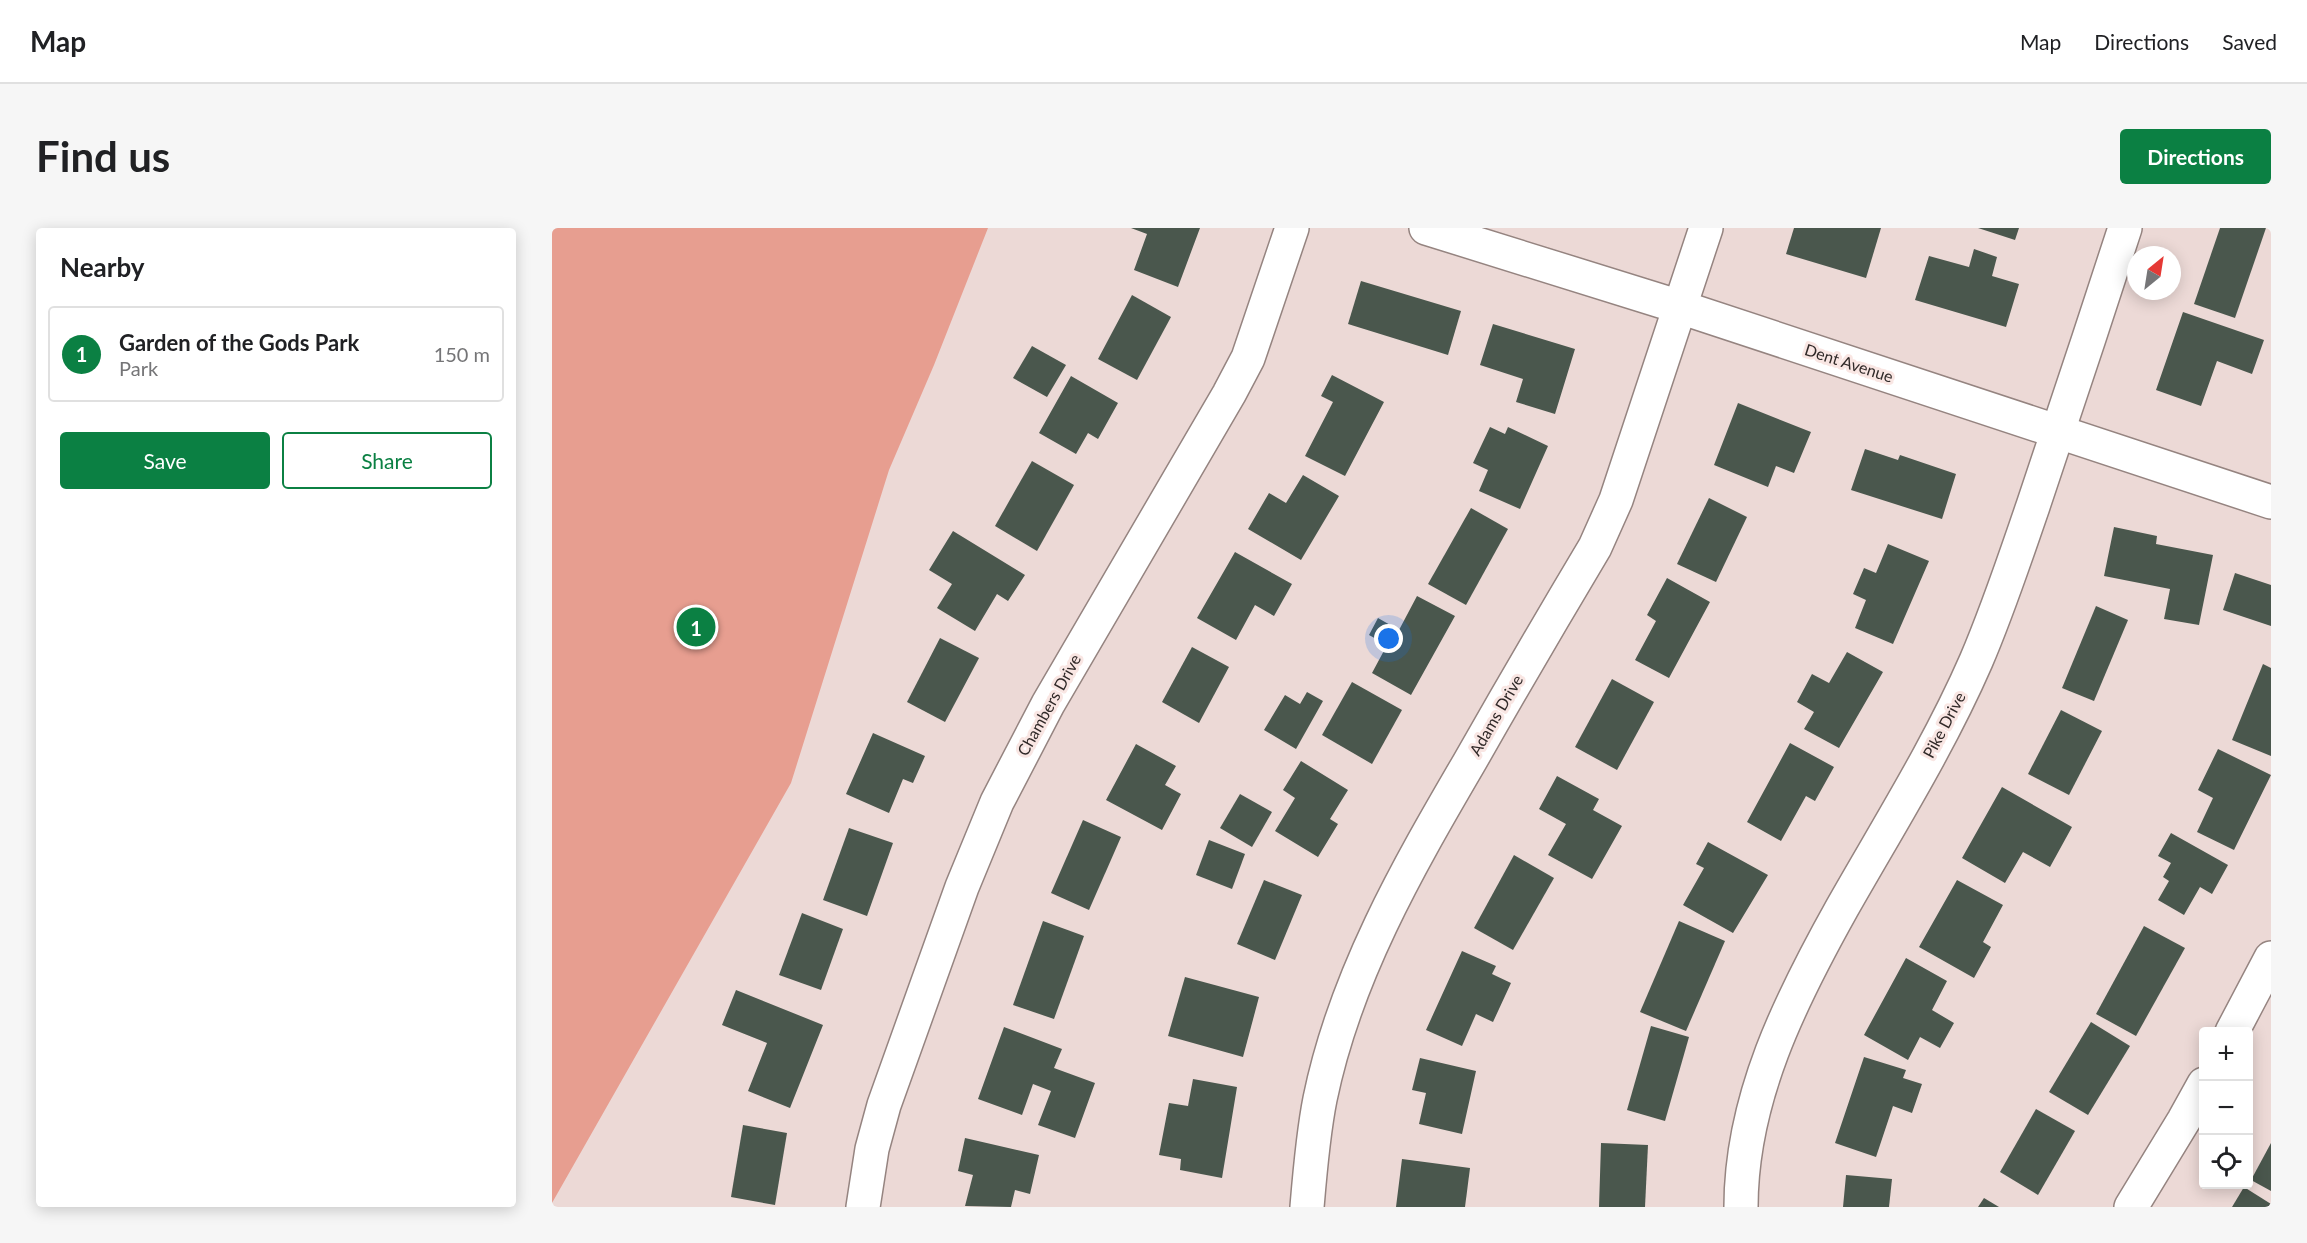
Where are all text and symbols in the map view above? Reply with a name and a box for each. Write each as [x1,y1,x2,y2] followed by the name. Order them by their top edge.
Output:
[30,24,86,58] text: Map
[2020,29,2061,54] text: Map
[2094,29,2189,54] text: Directions
[2222,29,2277,54] text: Saved
[2120,129,2271,184] button: Directions
[36,131,170,181] text: Find us
[2127,246,2181,300] north arrow
[60,251,145,283] text: Nearby
[119,329,359,356] text: Garden of the Gods Park
[1803,339,1896,386] street label: Dent Avenue
[76,342,87,366] text: 1
[434,342,490,366] text: 150 m
[119,356,158,380] text: Park
[60,432,270,489] button: Save
[282,432,492,489] button: Share
[676,604,716,650] pin: 1
[1374,624,1403,653] your location
[1013,651,1084,759] street label: Chambers Drive
[1465,671,1526,758] street label: Adams Drive
[1918,689,1969,761] street label: Pike Drive
[2199,1027,2253,1189] map controls
[2199,1027,2253,1081] button: +
[2199,1081,2253,1135] button: −
[2199,1135,2253,1189] button: locate

